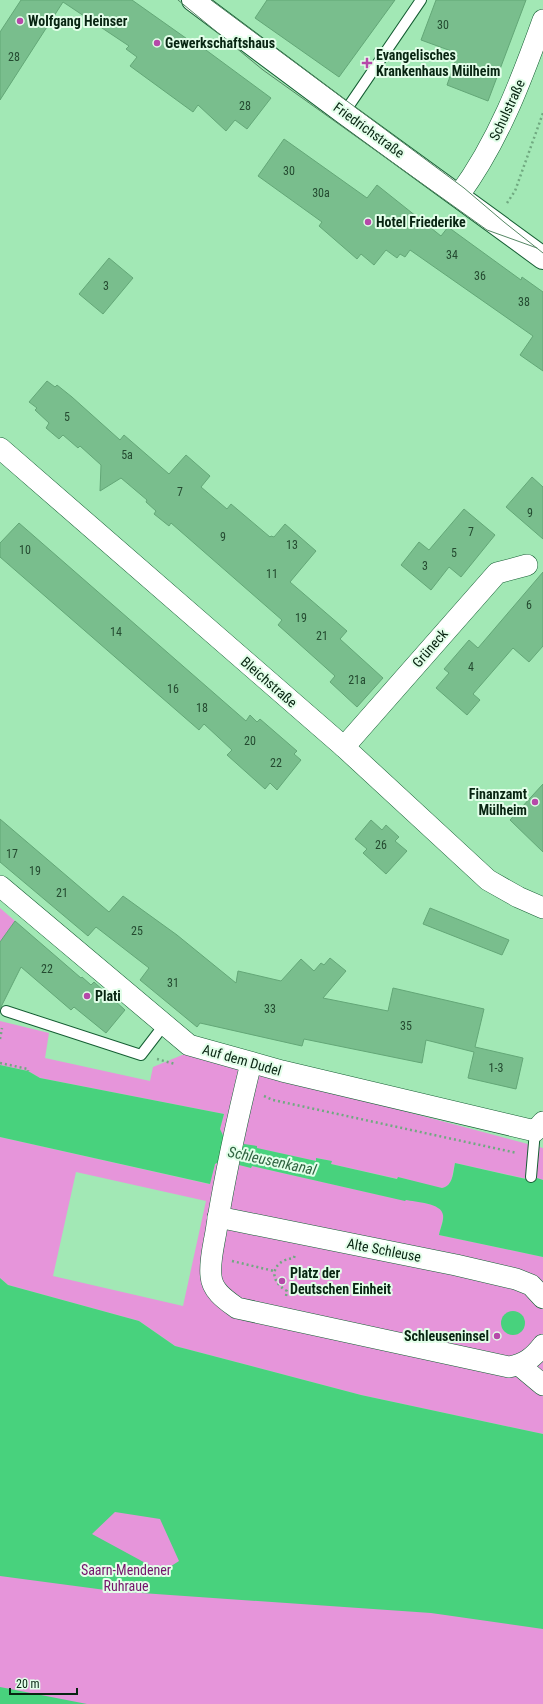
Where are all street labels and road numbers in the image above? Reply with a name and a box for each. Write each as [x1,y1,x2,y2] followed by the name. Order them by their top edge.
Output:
[486,77,528,143] street label: Schulstraße
[331,99,408,161] street label: Friedrichstraße
[409,625,451,670] street label: Grüneck
[238,653,301,711] street label: Bleichstraße
[201,1041,283,1079] street label: Auf dem Dudel
[346,1235,423,1265] street label: Alte Schleuse

